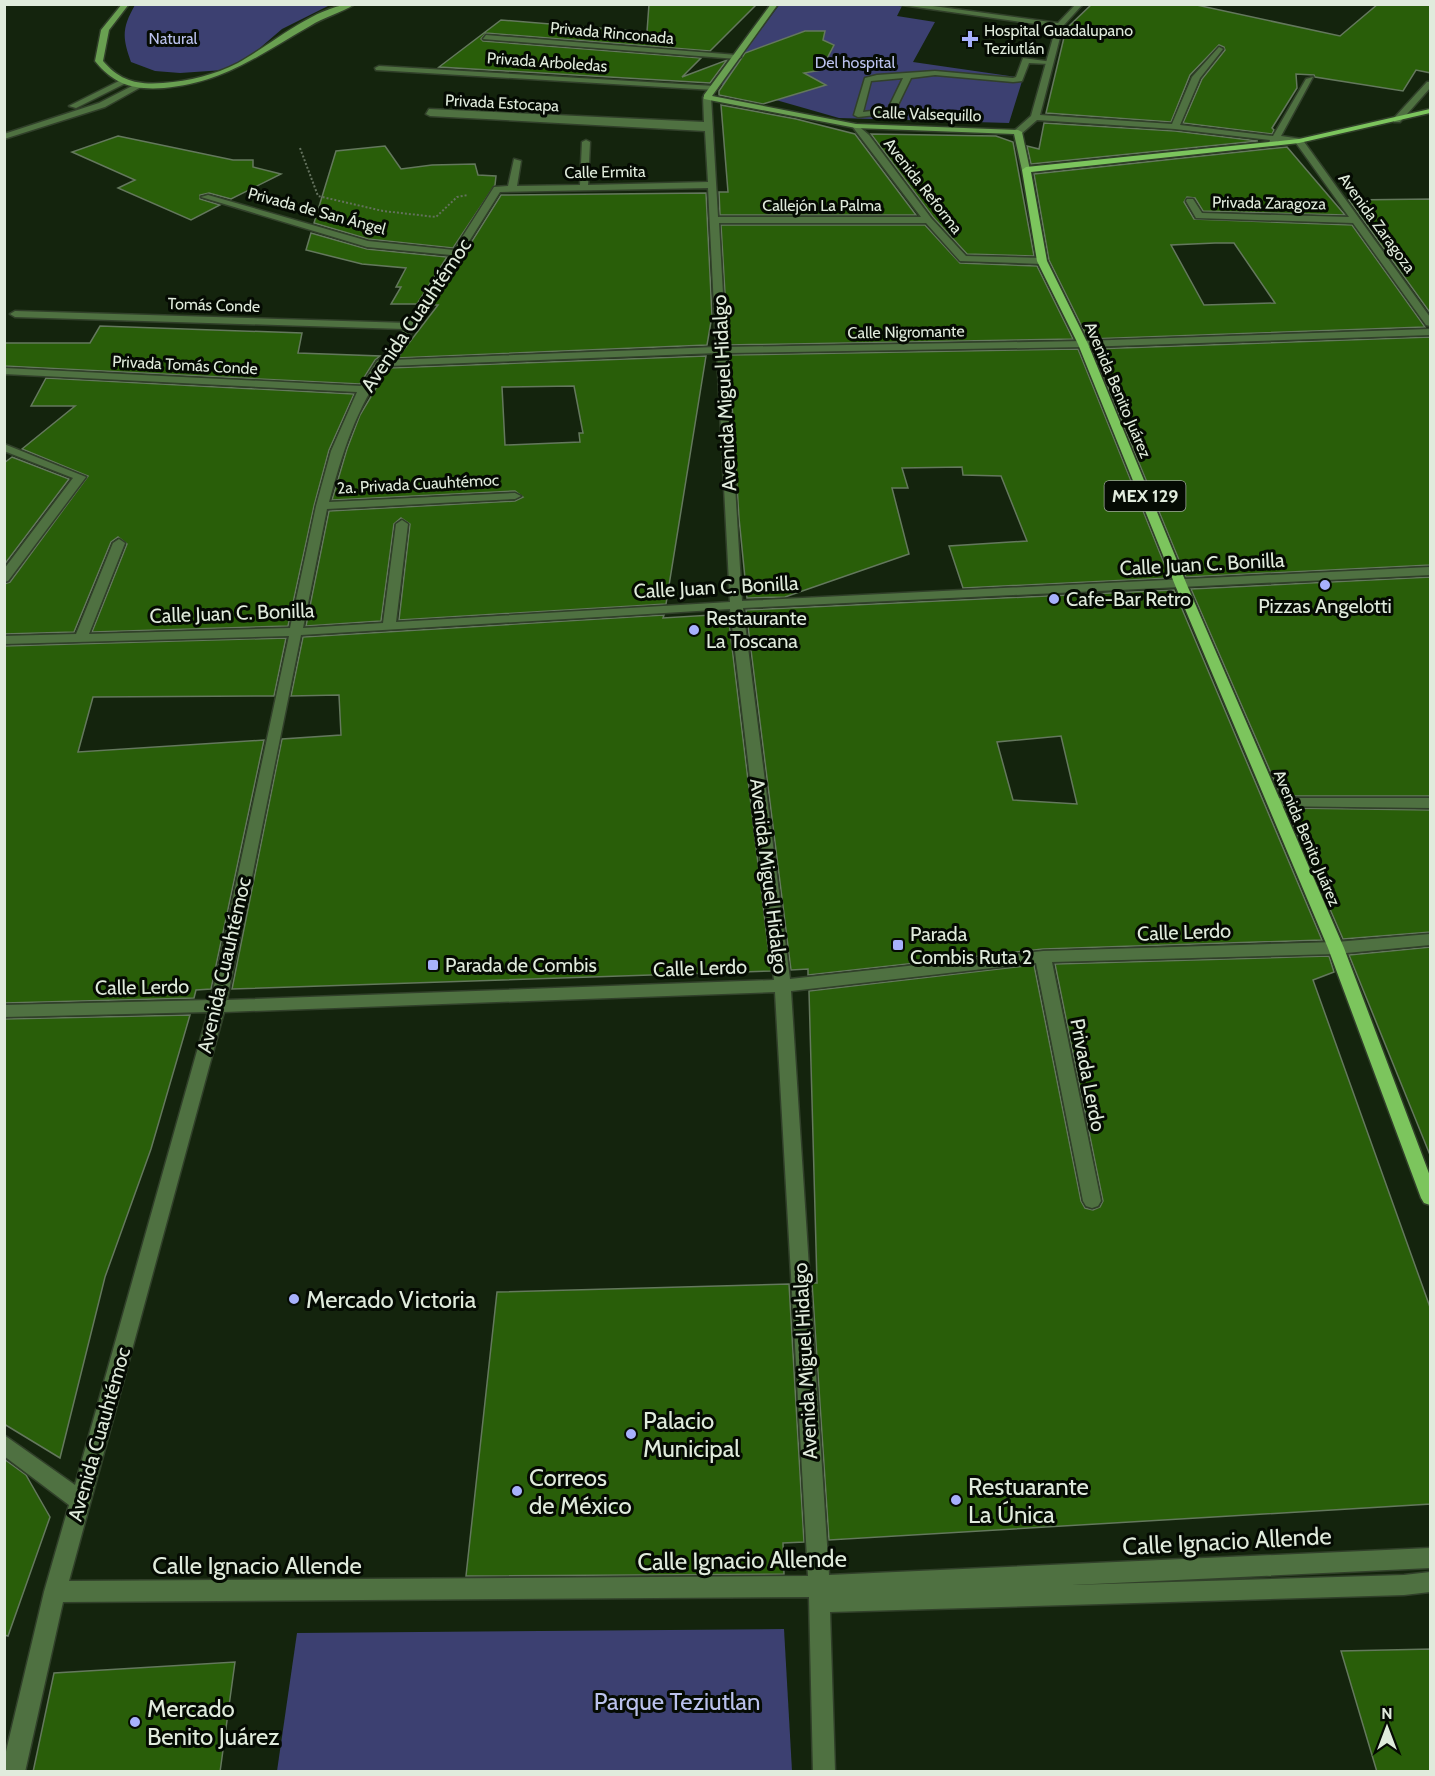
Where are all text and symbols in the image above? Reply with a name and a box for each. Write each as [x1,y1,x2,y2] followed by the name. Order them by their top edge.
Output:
[549,18,675,48] street label: Privada Rinconada
[984,21,1133,58] place label: Hospital Guadalupano Teziutlán
[149,29,198,48] park label: Natural
[961,30,979,48] marker: Hospital Guadalupano Teziutlán
[486,48,608,76] street label: Privada Arboledas
[815,53,895,72] park label: Del hospital
[444,91,560,115] street label: Privada Estocapa
[872,103,982,125] street label: Calle Valsequillo
[880,134,966,238] street label: Avenida Reforma
[564,162,646,182] street label: Calle Ermita
[1334,169,1420,277] street label: Avenida Zaragoza
[246,183,388,239] street label: Privada de San Ángel
[1212,193,1326,213] street label: Privada Zaragoza
[762,196,882,215] street label: Callejón La Palma
[356,234,476,396] street label: Avenida Cuauhtémoc
[167,294,261,316] street label: Tomás Conde
[707,294,741,492] street label: Avenida Miguel Hidalgo
[1081,319,1155,461] street label: Avenida Benito Juárez
[847,321,965,343] street label: Calle Nigromante
[112,352,258,378] street label: Privada Tomás Conde
[336,470,500,498] street label: 2a. Privada Cuauhtémoc
[1104,481,1186,511] road number: MEX 129
[1119,548,1285,580] street label: Calle Juan C. Bonilla
[633,571,799,603] street label: Calle Juan C. Bonilla
[1318,578,1332,592] marker: Pizzas Angelotti
[1066,587,1191,611] place label: Cafe-Bar Retro
[1047,592,1061,606] marker: Cafe-Bar Retro
[1258,594,1392,618] place label: Pizzas Angelotti
[149,598,315,628] street label: Calle Juan C. Bonilla
[706,606,807,653] place label: Restaurante La Toscana
[687,623,701,637] marker: Restaurante La Toscana
[1270,767,1344,909] street label: Avenida Benito Juárez
[745,777,793,975] street label: Avenida Miguel Hidalgo
[192,875,256,1055] street label: Avenida Cuauhtémoc
[1136,918,1232,946] street label: Calle Lerdo
[910,922,1032,969] place label: Parada Combis Ruta 2
[891,938,905,952] marker: Parada Combis Ruta 2
[445,953,597,977] place label: Parada de Combis
[652,954,748,982] street label: Calle Lerdo
[426,958,440,972] marker: Parada de Combis
[95,974,189,1000] street label: Calle Lerdo
[1065,1016,1111,1134] street label: Privada Lerdo
[788,1262,822,1460] street label: Avenida Miguel Hidalgo
[306,1285,477,1314] place label: Mercado Victoria
[287,1292,301,1306] marker: Mercado Victoria
[63,1344,135,1524] street label: Avenida Cuauhtémoc
[643,1406,740,1463] place label: Palacio Municipal
[624,1427,638,1441] marker: Palacio Municipal
[529,1463,632,1520] place label: Correos de México
[968,1472,1089,1529] place label: Restuarante La Única
[510,1484,524,1498] marker: Correos de México
[949,1493,963,1507] marker: Restuarante La Única
[1122,1521,1332,1561] street label: Calle Ignacio Allende
[637,1544,847,1576] street label: Calle Ignacio Allende
[152,1551,362,1580] street label: Calle Ignacio Allende
[594,1687,760,1716] park label: Parque Teziutlan
[147,1694,280,1751] place label: Mercado Benito Juárez
[1357,1698,1417,1758] north arrow
[1381,1704,1393,1723] text: N
[128,1715,142,1729] marker: Mercado Benito Juárez

